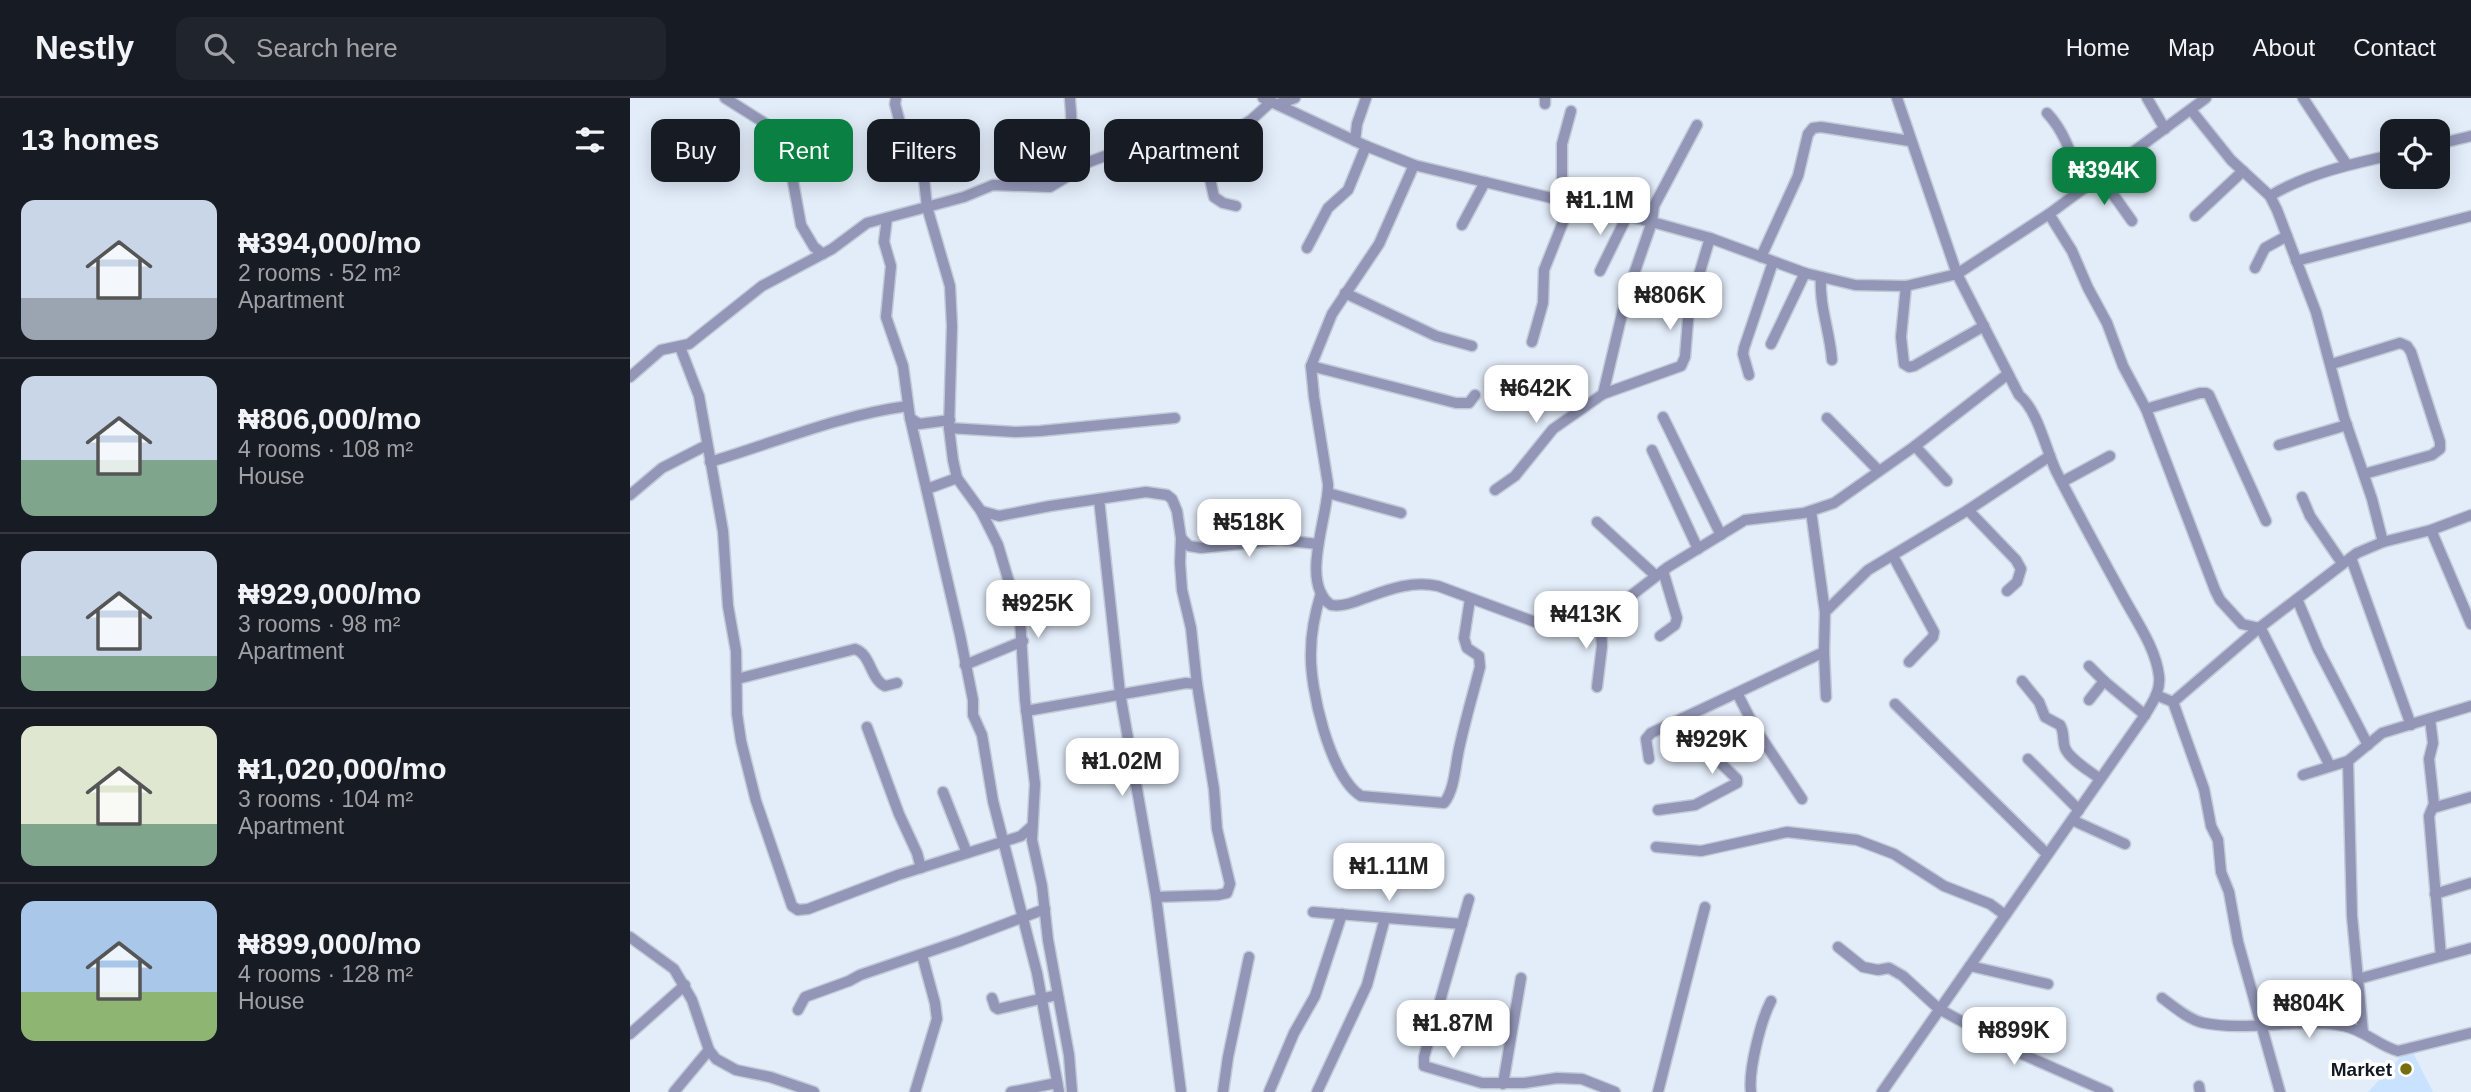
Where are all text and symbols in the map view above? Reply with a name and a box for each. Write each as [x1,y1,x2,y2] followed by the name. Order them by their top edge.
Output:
[176,17,666,80] search box
[35,29,134,66] text: Nestly
[200,29,238,67] icon: search
[256,33,398,63] text: Search here
[2066,34,2130,61] text: Home
[2168,34,2215,61] text: Map
[2253,34,2315,61] text: About
[2353,34,2436,61] text: Contact
[651,119,740,182] chip: Buy
[754,119,853,182] chip: Rent
[867,119,980,182] chip: Filters
[994,119,1090,182] chip: New
[1104,119,1263,182] chip: Apartment
[2380,119,2450,189] map controls
[2380,119,2450,189] button: locate
[571,121,609,159] icon: filters
[21,123,159,156] text: 13 homes
[2055,148,2153,207] pin: ₦394K
[2068,157,2140,183] text: ₦394K
[1551,178,1649,237] pin: ₦1.1M
[1566,187,1634,213] text: ₦1.1M
[238,226,421,259] text: ₦394,000/mo
[77,228,161,312] icon: home
[238,260,400,286] text: 2 rooms · 52 m²
[1621,272,1719,332] pin: ₦806K
[1634,282,1706,308] text: ₦806K
[238,287,344,313] text: Apartment
[1487,366,1585,425] pin: ₦642K
[1500,375,1572,401] text: ₦642K
[238,402,421,435] text: ₦806,000/mo
[77,404,161,488] icon: home
[238,436,413,462] text: 4 rooms · 108 m²
[238,463,304,489] text: House
[1200,500,1298,559] pin: ₦518K
[1213,509,1285,535] text: ₦518K
[238,577,421,610] text: ₦929,000/mo
[77,579,161,663] icon: home
[989,580,1087,640] pin: ₦925K
[1002,590,1074,616] text: ₦925K
[1537,592,1635,651] pin: ₦413K
[1550,601,1622,627] text: ₦413K
[238,611,400,637] text: 3 rooms · 98 m²
[238,638,344,664] text: Apartment
[1663,716,1761,776] pin: ₦929K
[1676,726,1748,752] text: ₦929K
[1065,738,1179,798] pin: ₦1.02M
[1082,748,1162,774] text: ₦1.02M
[238,752,446,785] text: ₦1,020,000/mo
[77,754,161,838] icon: home
[238,786,413,812] text: 3 rooms · 104 m²
[238,813,344,839] text: Apartment
[1332,844,1446,903] pin: ₦1.11M
[1349,853,1429,879] text: ₦1.11M
[238,927,421,960] text: ₦899,000/mo
[77,929,161,1013] icon: home
[238,961,413,987] text: 4 rooms · 128 m²
[2260,981,2358,1040] pin: ₦804K
[238,988,304,1014] text: House
[2273,990,2345,1016] text: ₦804K
[1396,1000,1510,1060] pin: ₦1.87M
[1965,1007,2063,1067] pin: ₦899K
[1413,1010,1493,1036] text: ₦1.87M
[1978,1017,2050,1043] text: ₦899K
[2331,1059,2393,1080] place label: Market
[2398,1061,2414,1077] marker: Market

